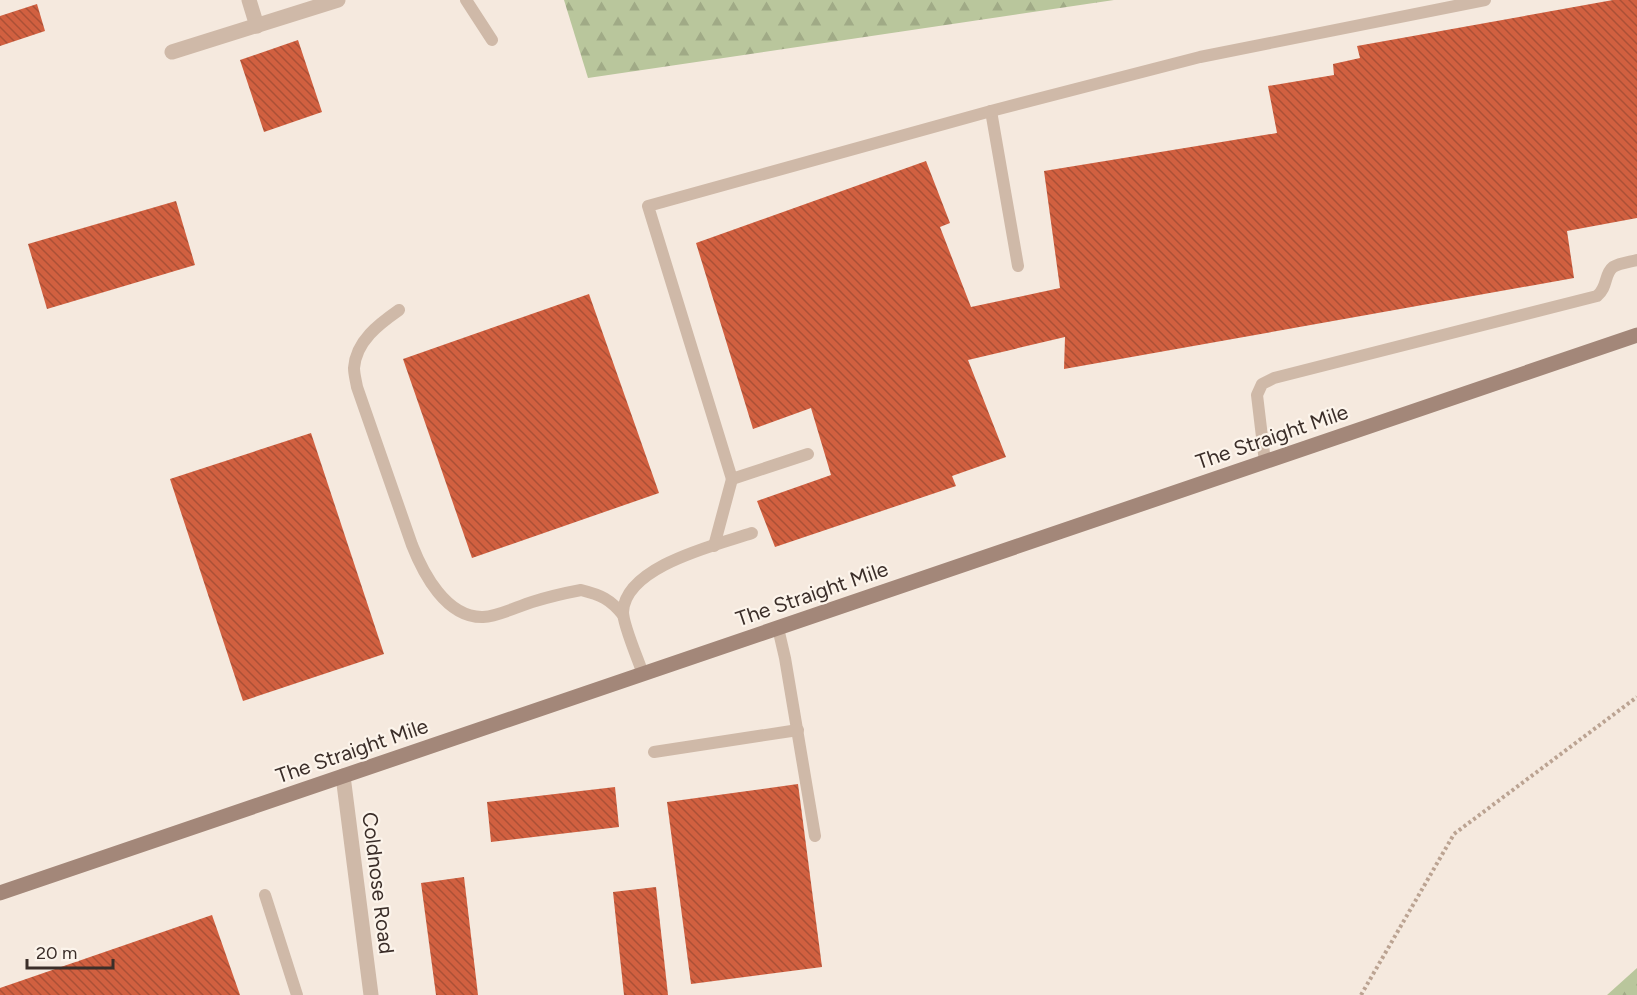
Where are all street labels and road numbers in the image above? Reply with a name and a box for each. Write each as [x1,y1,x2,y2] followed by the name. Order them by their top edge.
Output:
[1192,399,1351,474] street label: The Straight Mile
[732,556,891,631] street label: The Straight Mile
[272,713,431,788] street label: The Straight Mile
[357,810,400,955] street label: Coldnose Road

